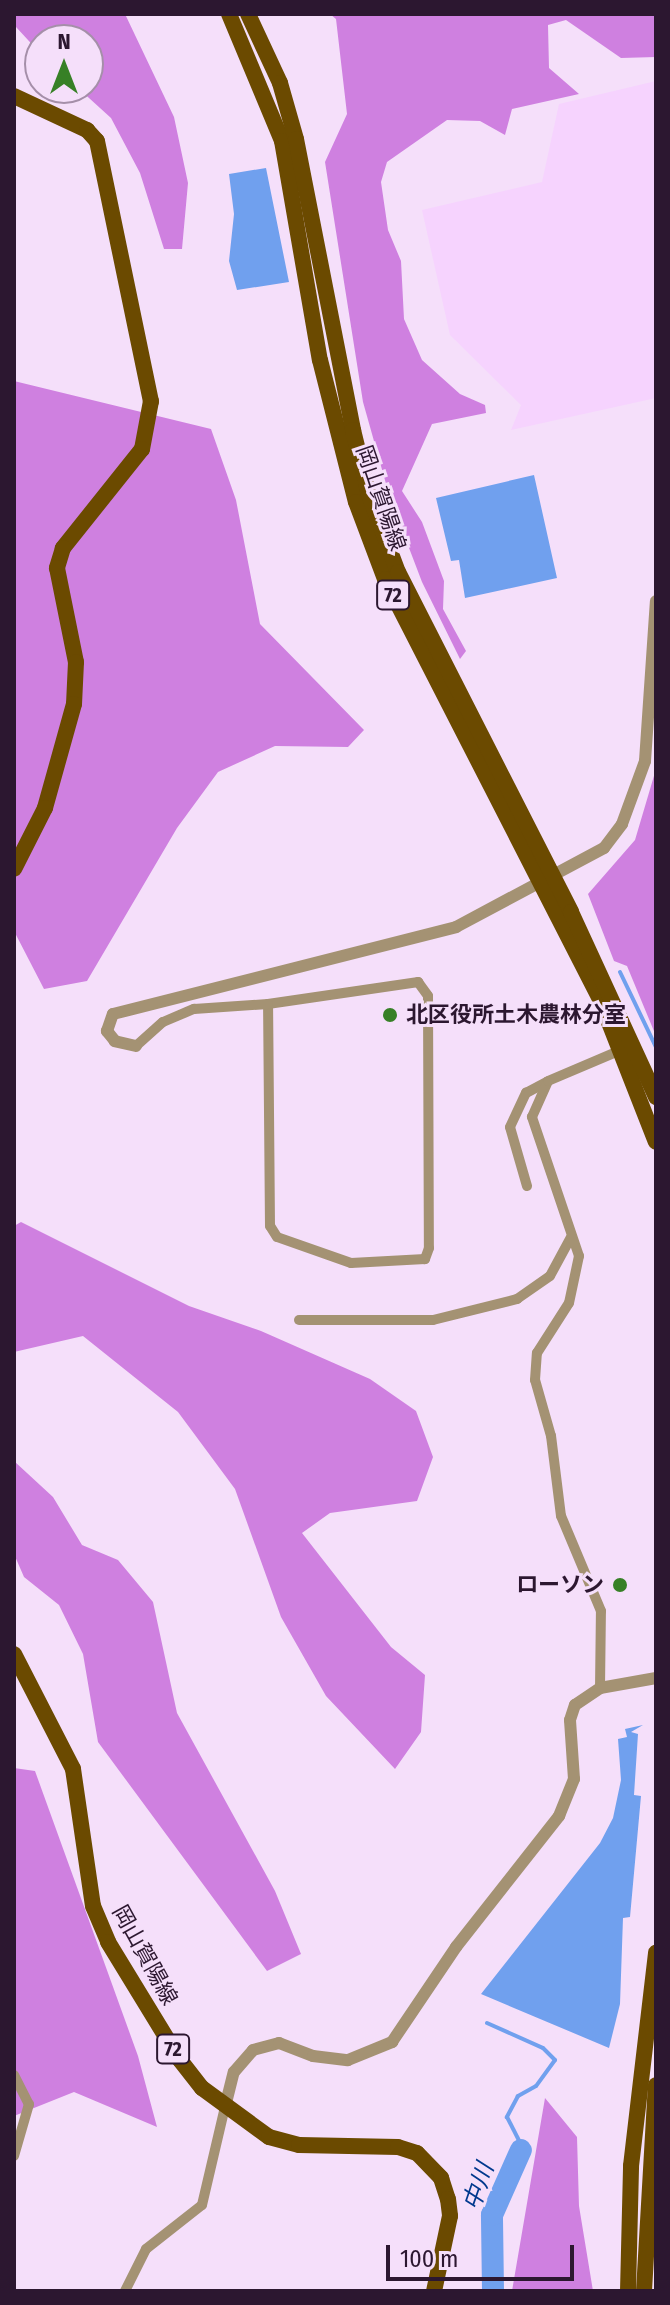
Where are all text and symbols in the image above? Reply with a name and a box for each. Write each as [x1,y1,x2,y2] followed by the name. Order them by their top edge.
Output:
[24,24,104,104] north arrow
[57,28,71,55] text: N
[351,442,411,554] street label: 岡山賀陽線
[375,579,411,611] road number: 72
[406,1002,626,1028] place label: 北区役所土木農林分室
[381,1006,399,1024] marker: 北区役所土木農林分室
[516,1572,604,1598] place label: ローソン
[611,1576,629,1594] marker: ローソン
[107,1900,183,2010] street label: 岡山賀陽線
[155,2033,191,2065] road number: 72
[458,2160,500,2214] water label: 中川
[390,2229,578,2279] scale bar
[400,2245,458,2273] text: 100 m

